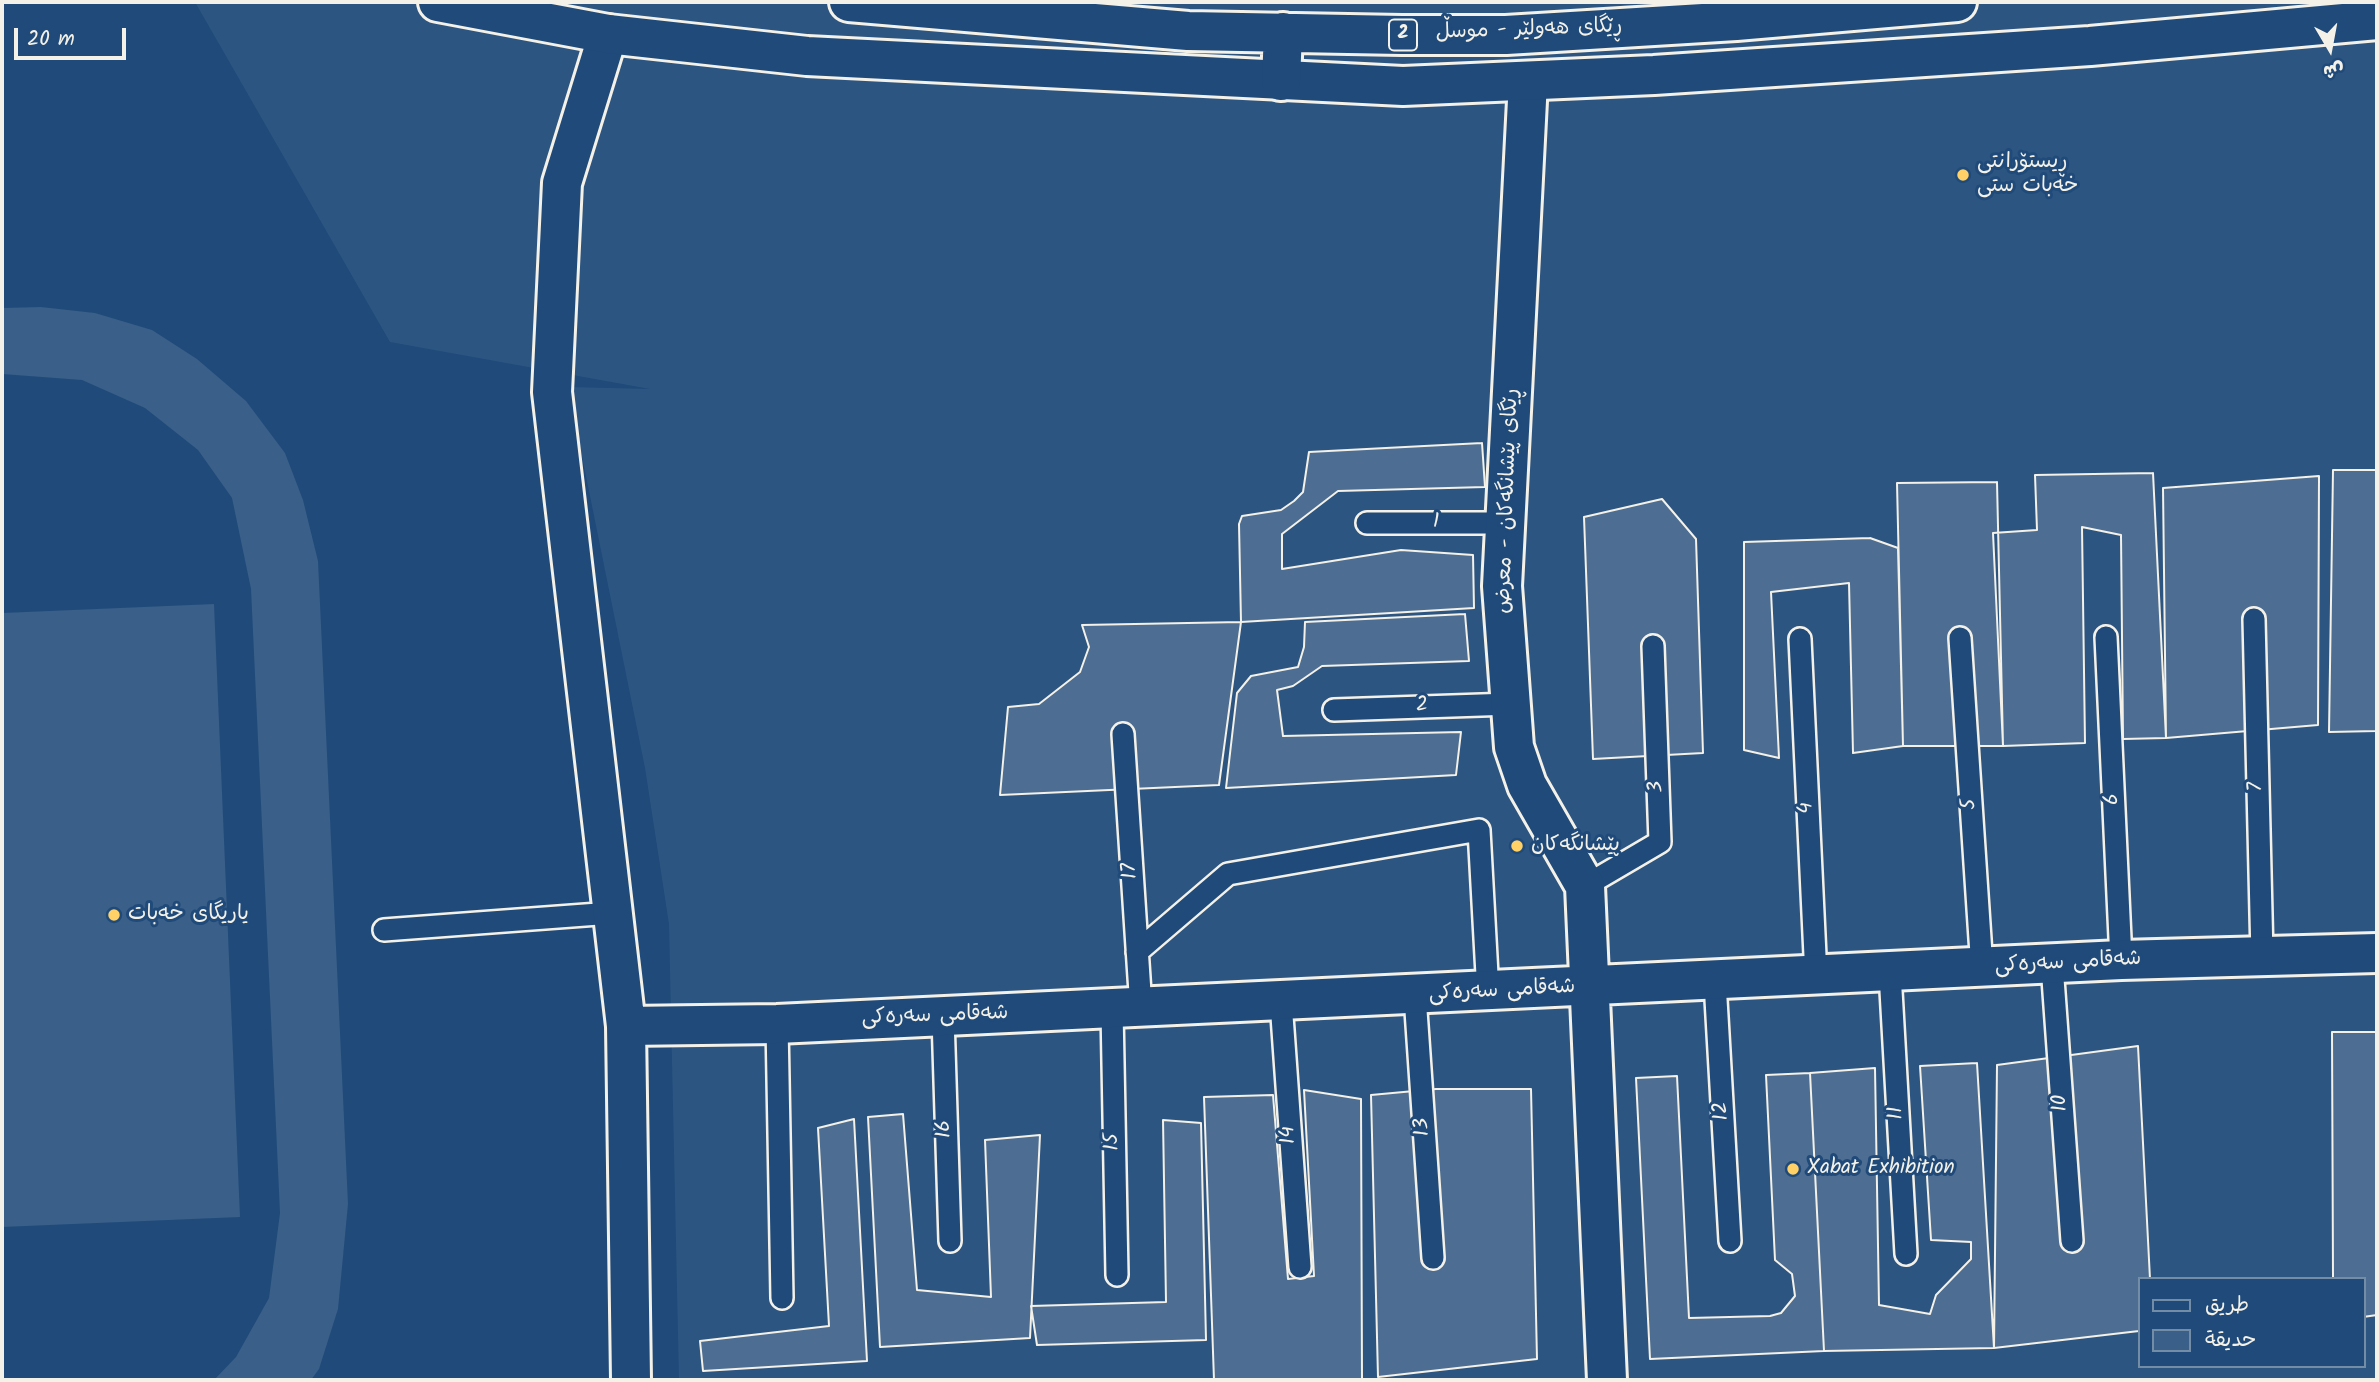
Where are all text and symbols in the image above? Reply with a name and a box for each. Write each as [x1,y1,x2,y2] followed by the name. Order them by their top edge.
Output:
[18,14,130,58] scale bar
[2295,14,2365,84] north arrow
[1435,15,1623,47] street label: ڕێگای هەولێر - موسڵ
[1389,20,1417,50] road number: 2
[27,23,75,56] text: 20 m
[2321,53,2347,86] text: ش
[1977,150,2078,200] place label: ڕیستۆرانتی خەبات ستی
[1955,167,1971,183] marker: ڕیستۆرانتی خەبات ستی
[1492,388,1526,614] street label: ڕێگای پێشانگەکان - معرض
[1433,510,1439,536] street label: 1
[1415,694,1429,720] street label: 2
[1645,781,1671,793] street label: 3
[2245,782,2271,792] street label: 7
[2101,793,2127,805] street label: 6
[1958,797,1984,811] street label: 5
[1795,802,1821,814] street label: 4
[1531,833,1620,859] place label: پێشانگەکان
[1509,838,1525,854] marker: پێشانگەکان
[1119,862,1145,880] street label: 17
[128,902,249,928] place label: یاریگای خەبات
[106,907,122,923] marker: یاریگای خەبات
[1994,948,2142,980] street label: شەقامی سەرەکی
[1428,976,1576,1008] street label: شەقامی سەرەکی
[861,1002,1009,1032] street label: شەقامی سەرەکی
[2049,1094,2075,1112] street label: 10
[1710,1101,1736,1121] street label: 12
[1885,1106,1911,1120] street label: 11
[1411,1117,1437,1137] street label: 13
[933,1119,959,1139] street label: 16
[1277,1125,1303,1145] street label: 14
[1101,1133,1127,1151] street label: 15
[1807,1156,1955,1182] place label: Xabat Exhibition
[1785,1161,1801,1177] marker: Xabat Exhibition
[2138,1277,2365,1368] legend
[2205,1289,2249,1322] text: طريق
[2205,1324,2256,1357] text: حديقة

